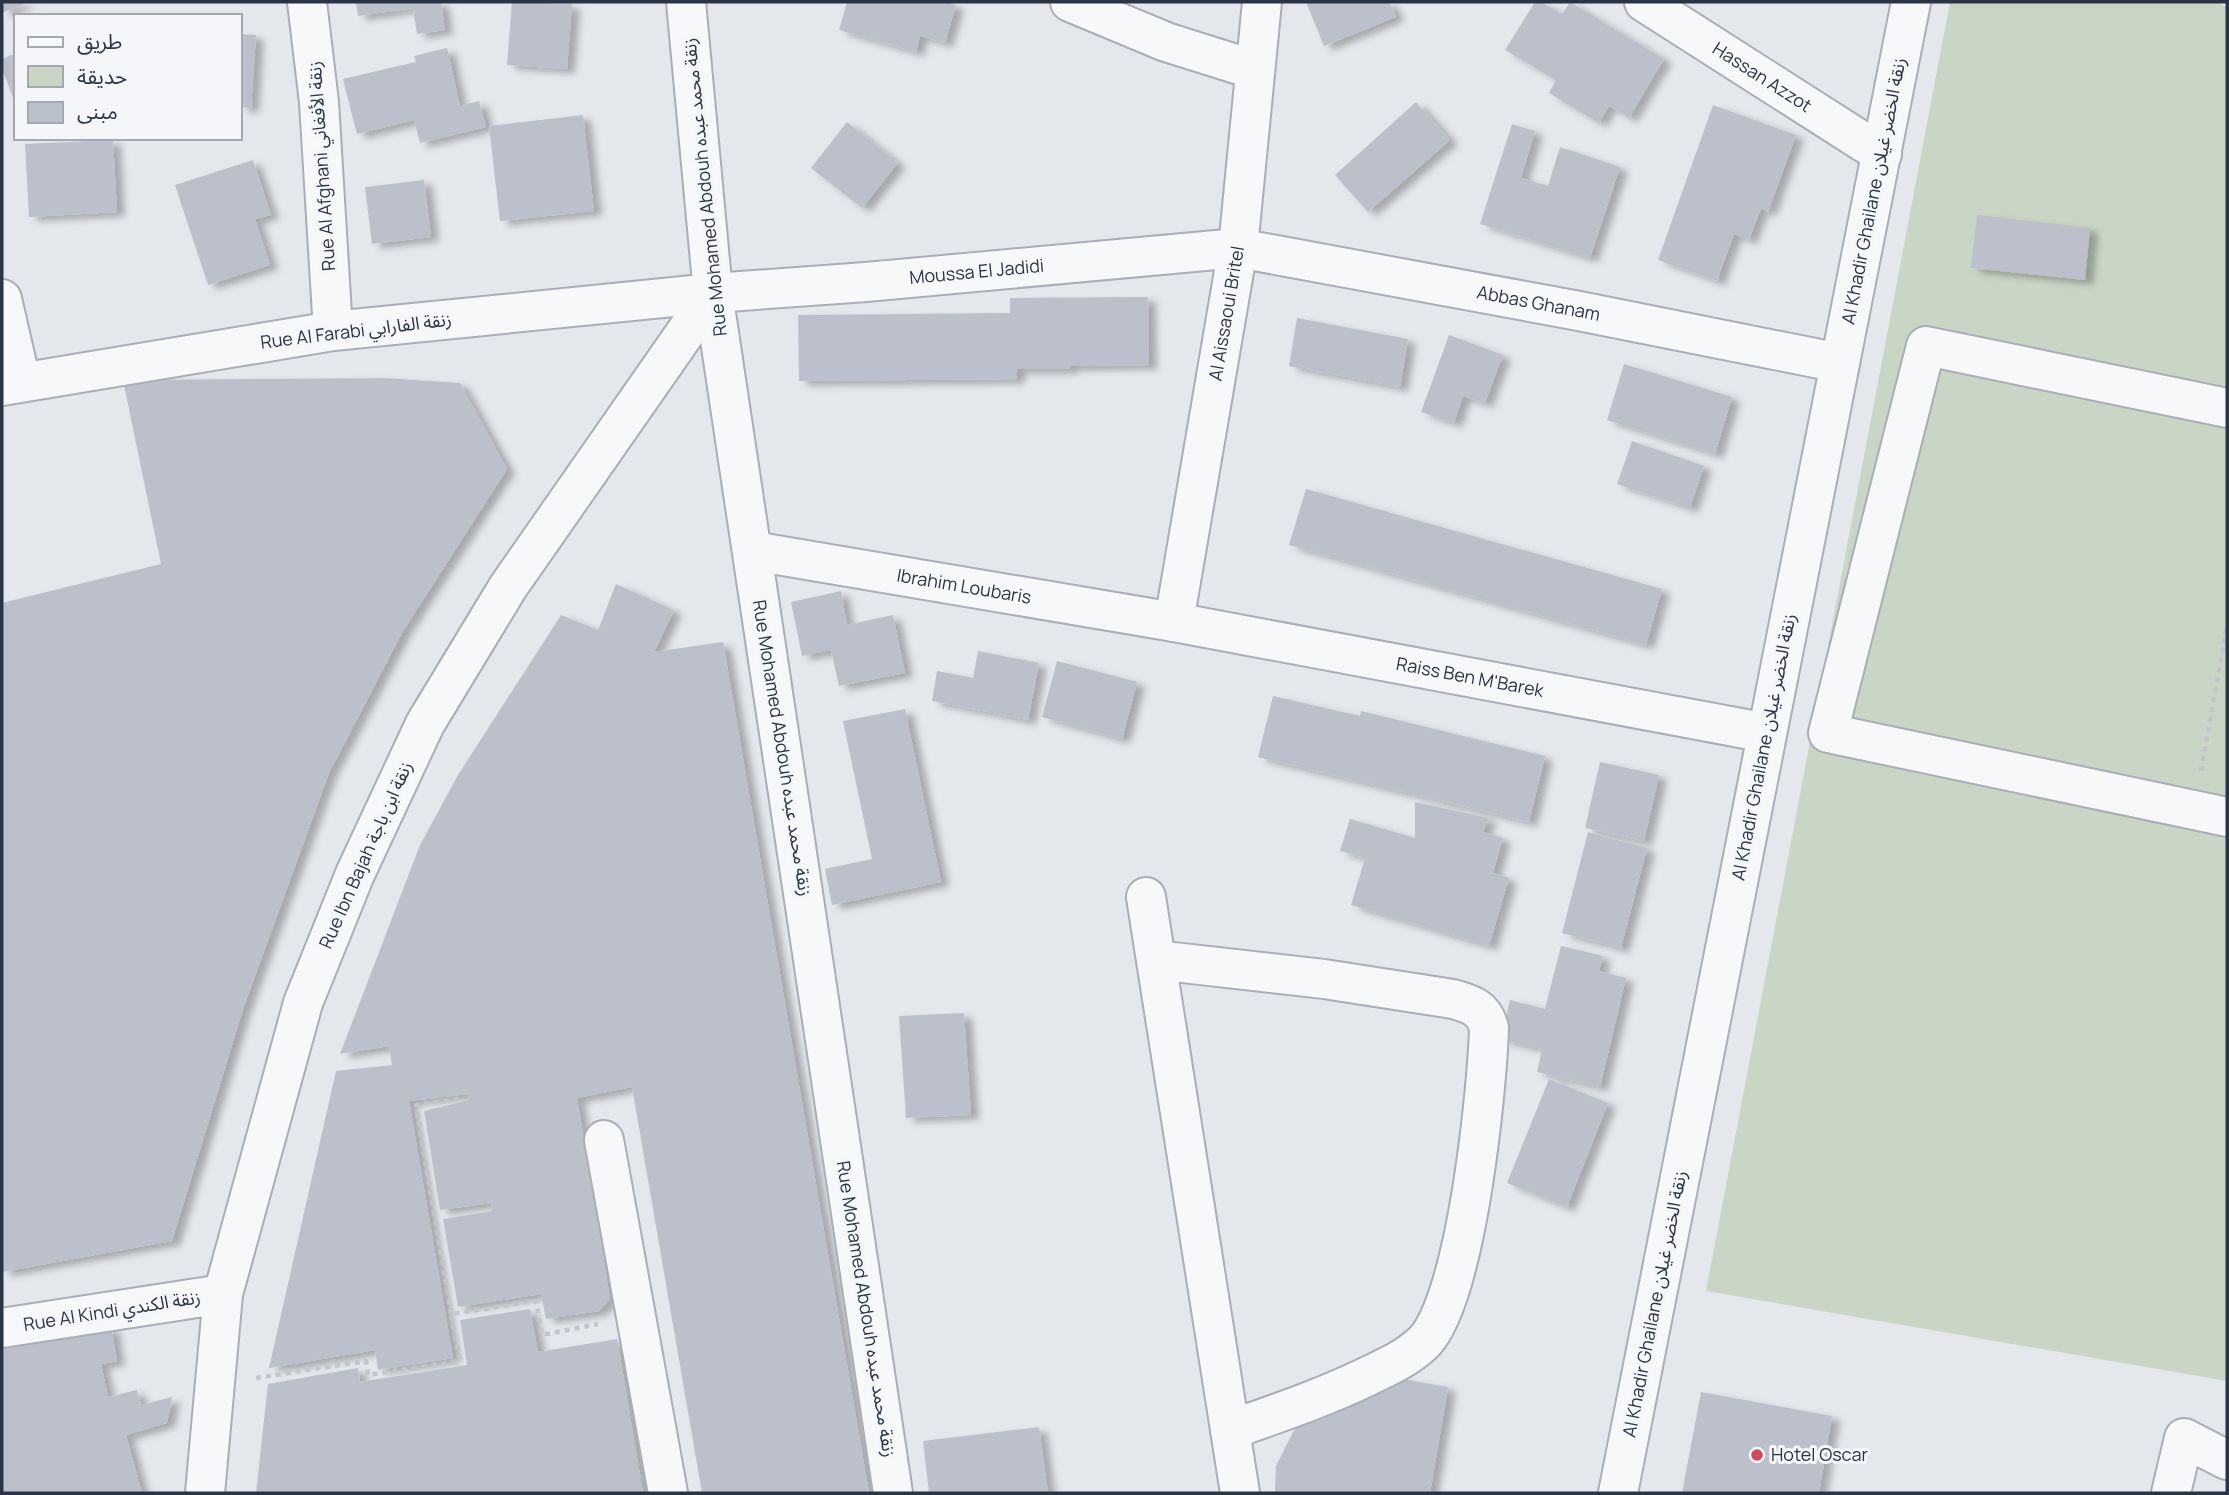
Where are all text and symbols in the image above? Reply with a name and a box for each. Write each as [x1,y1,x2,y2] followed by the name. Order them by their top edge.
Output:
[14,14,242,140] legend
[77,27,122,55] text: طريق
[1708,36,1817,117] street label: Hassan Azzot
[676,37,732,337] street label: Rue Mohamed Abdouh زنقة محمد عبده
[1835,55,1911,326] street label: Al Khadir Ghailane زنقة الخضر غيلان
[302,60,342,272] street label: Rue Al Afghani زنقة الأفغاني
[77,62,127,90] text: حديقة
[77,97,118,125] text: مبنى
[1202,244,1249,382] street label: Al Aissaoui Britel
[908,253,1045,289] street label: Moussa El Jadidi
[1475,279,1603,326] street label: Abbas Ghanam
[259,306,453,356] street label: Rue Al Farabi زنقة الفارابي
[895,562,1033,609] street label: Ibrahim Loubaris
[748,598,818,898] street label: Rue Mohamed Abdouh زنقة محمد عبده
[1725,611,1801,882] street label: Al Khadir Ghailane زنقة الخضر غيلان
[1394,651,1547,702] street label: Raiss Ben M'Barek
[313,757,417,952] street label: Rue Ibn Bajah زنقة ابن باجة
[832,1159,902,1459] street label: Rue Mohamed Abdouh زنقة محمد عبده
[1616,1168,1692,1439] street label: Al Khadir Ghailane زنقة الخضر غيلان
[22,1284,202,1338] street label: Rue Al Kindi زنقة الكندي
[1771,1442,1869,1466] place label: Hotel Oscar
[1749,1447,1765,1463] marker: Hotel Oscar

